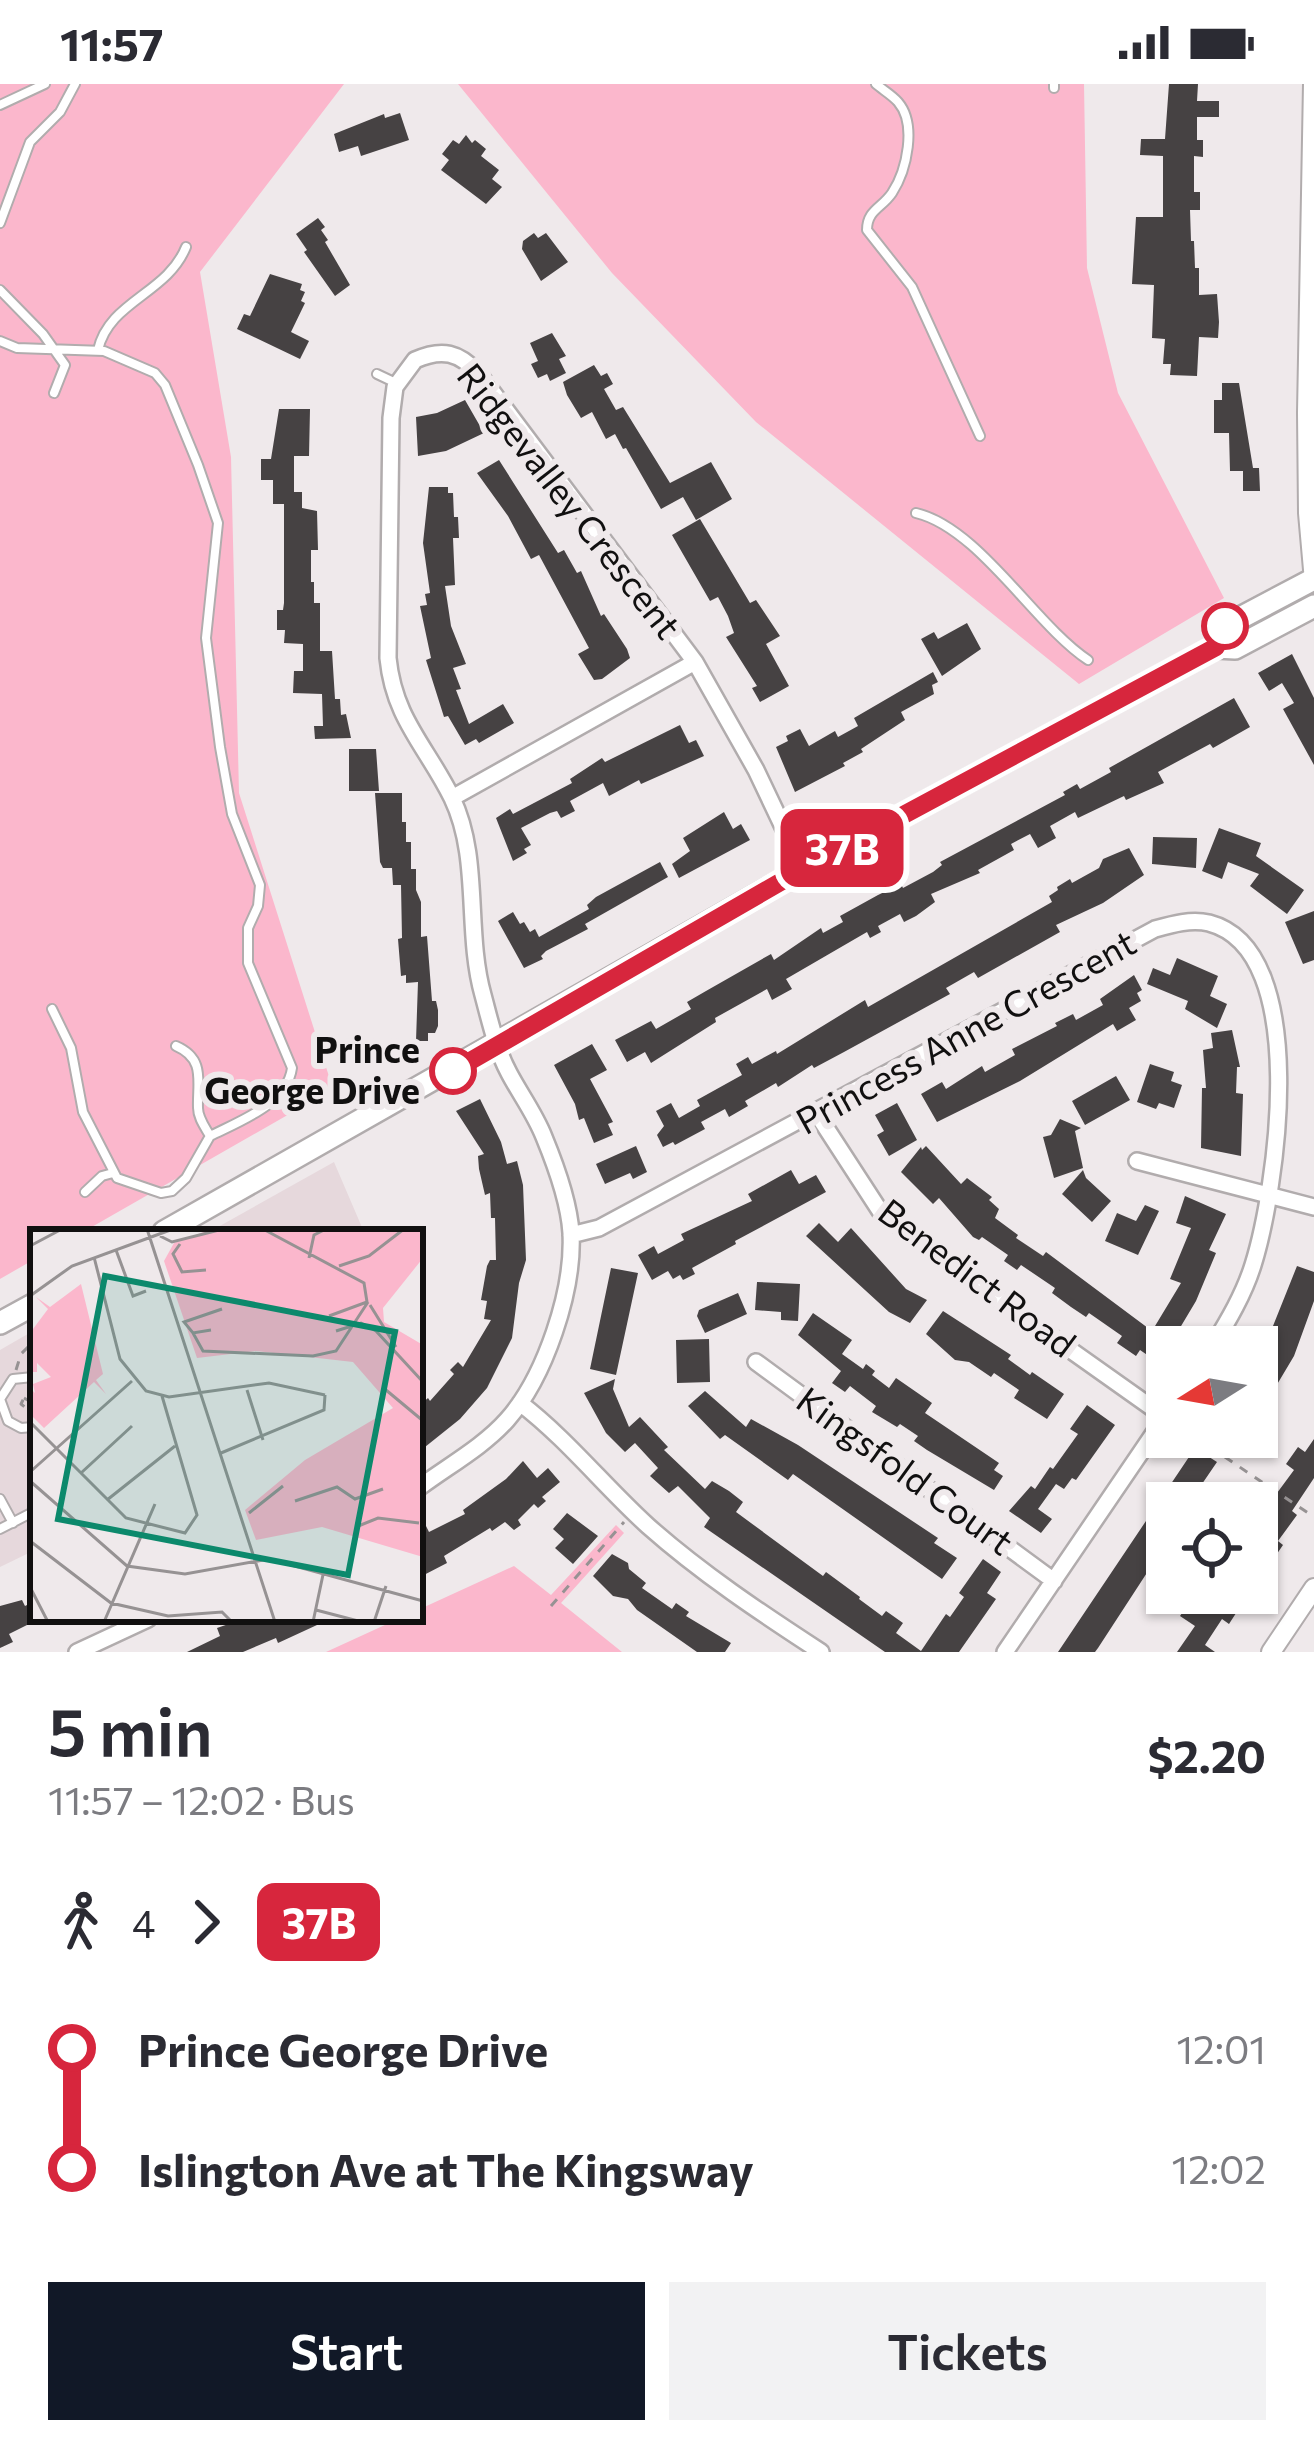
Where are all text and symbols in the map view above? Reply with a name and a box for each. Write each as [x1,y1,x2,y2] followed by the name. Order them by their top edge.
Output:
[60,15,164,70] text: 11:57
[449,353,692,646] street label: Ridgevalley Crescent
[1203,604,1247,648] unlabelled marker
[773,809,911,887] line badge: 37B
[805,822,879,874] text: 37B
[788,919,1142,1142] street label: Princess Anne Crescent
[204,1026,420,1111] place label: Prince George Drive
[431,1049,475,1093] marker: Prince George Drive
[871,1188,1085,1365] street label: Benedict Road
[30,1229,423,1622] inset map
[1146,1326,1278,1458] north arrow
[1146,1326,1278,1614] map controls
[789,1376,1023,1563] street label: Kingsfold Court
[1146,1482,1278,1614] button: locate
[48,1689,212,1770] text: 5 min
[1147,1727,1266,1782] text: $2.20
[48,1775,355,1823] text: 11:57 – 12:02 · Bus
[48,1889,114,1955] icon: walk
[173,1889,239,1955] icon: forward
[281,1896,356,1948] text: 37B
[132,1898,155,1946] text: 4
[138,2021,548,2076] text: Prince George Drive
[1176,2024,1266,2072] text: 12:01
[138,2141,754,2196] text: Islington Ave at The Kingsway
[1172,2144,1266,2192] text: 12:02
[48,2282,645,2420] button: Start
[669,2282,1266,2420] button: Tickets

